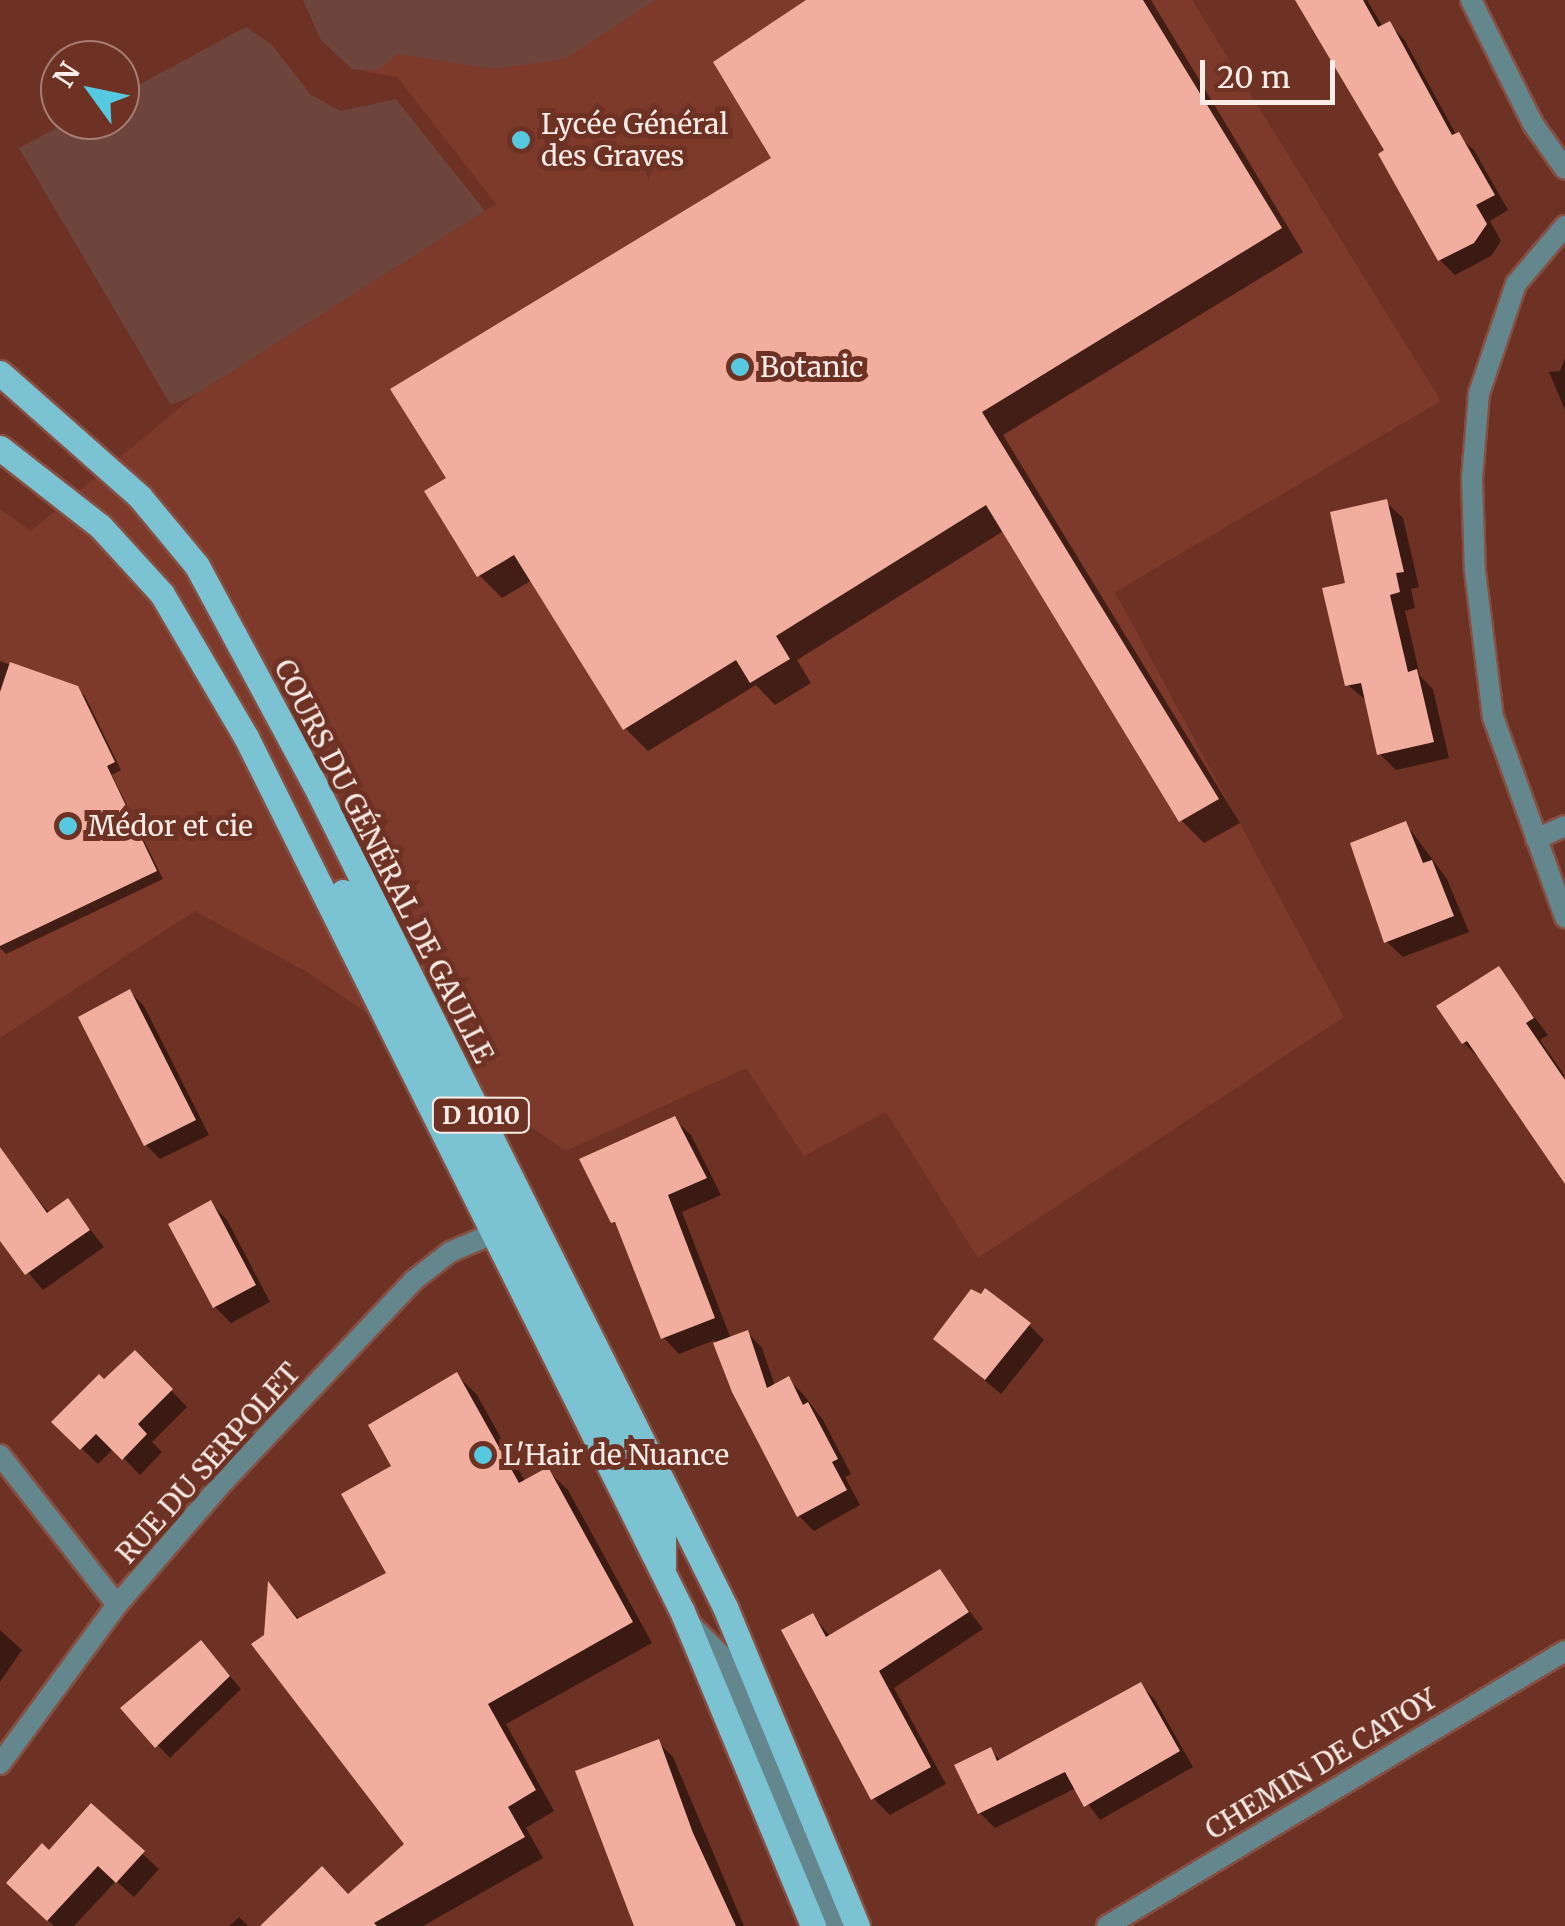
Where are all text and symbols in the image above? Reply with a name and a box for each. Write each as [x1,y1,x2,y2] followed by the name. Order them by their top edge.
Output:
[40,40,140,140] north arrow
[1205,40,1340,102] scale bar
[45,56,88,94] text: N
[1217,58,1290,96] text: 20 m
[541,107,728,173] place label: Lycée Général des Graves
[510,129,532,151] marker: Lycée Général des Graves
[760,350,863,384] place label: Botanic
[729,356,751,378] marker: Botanic
[267,654,501,1068] street label: COURS DU GÉNÉRAL DE GAULLE
[88,809,253,843] place label: Médor et cie
[57,815,79,837] marker: Médor et cie
[431,1095,531,1135] road number: D 1010
[109,1356,307,1570] street label: RUE DU SERPOLET
[503,1438,729,1472] place label: L'Hair de Nuance
[472,1444,494,1466] marker: L'Hair de Nuance
[1199,1682,1443,1846] street label: CHEMIN DE CATOY

